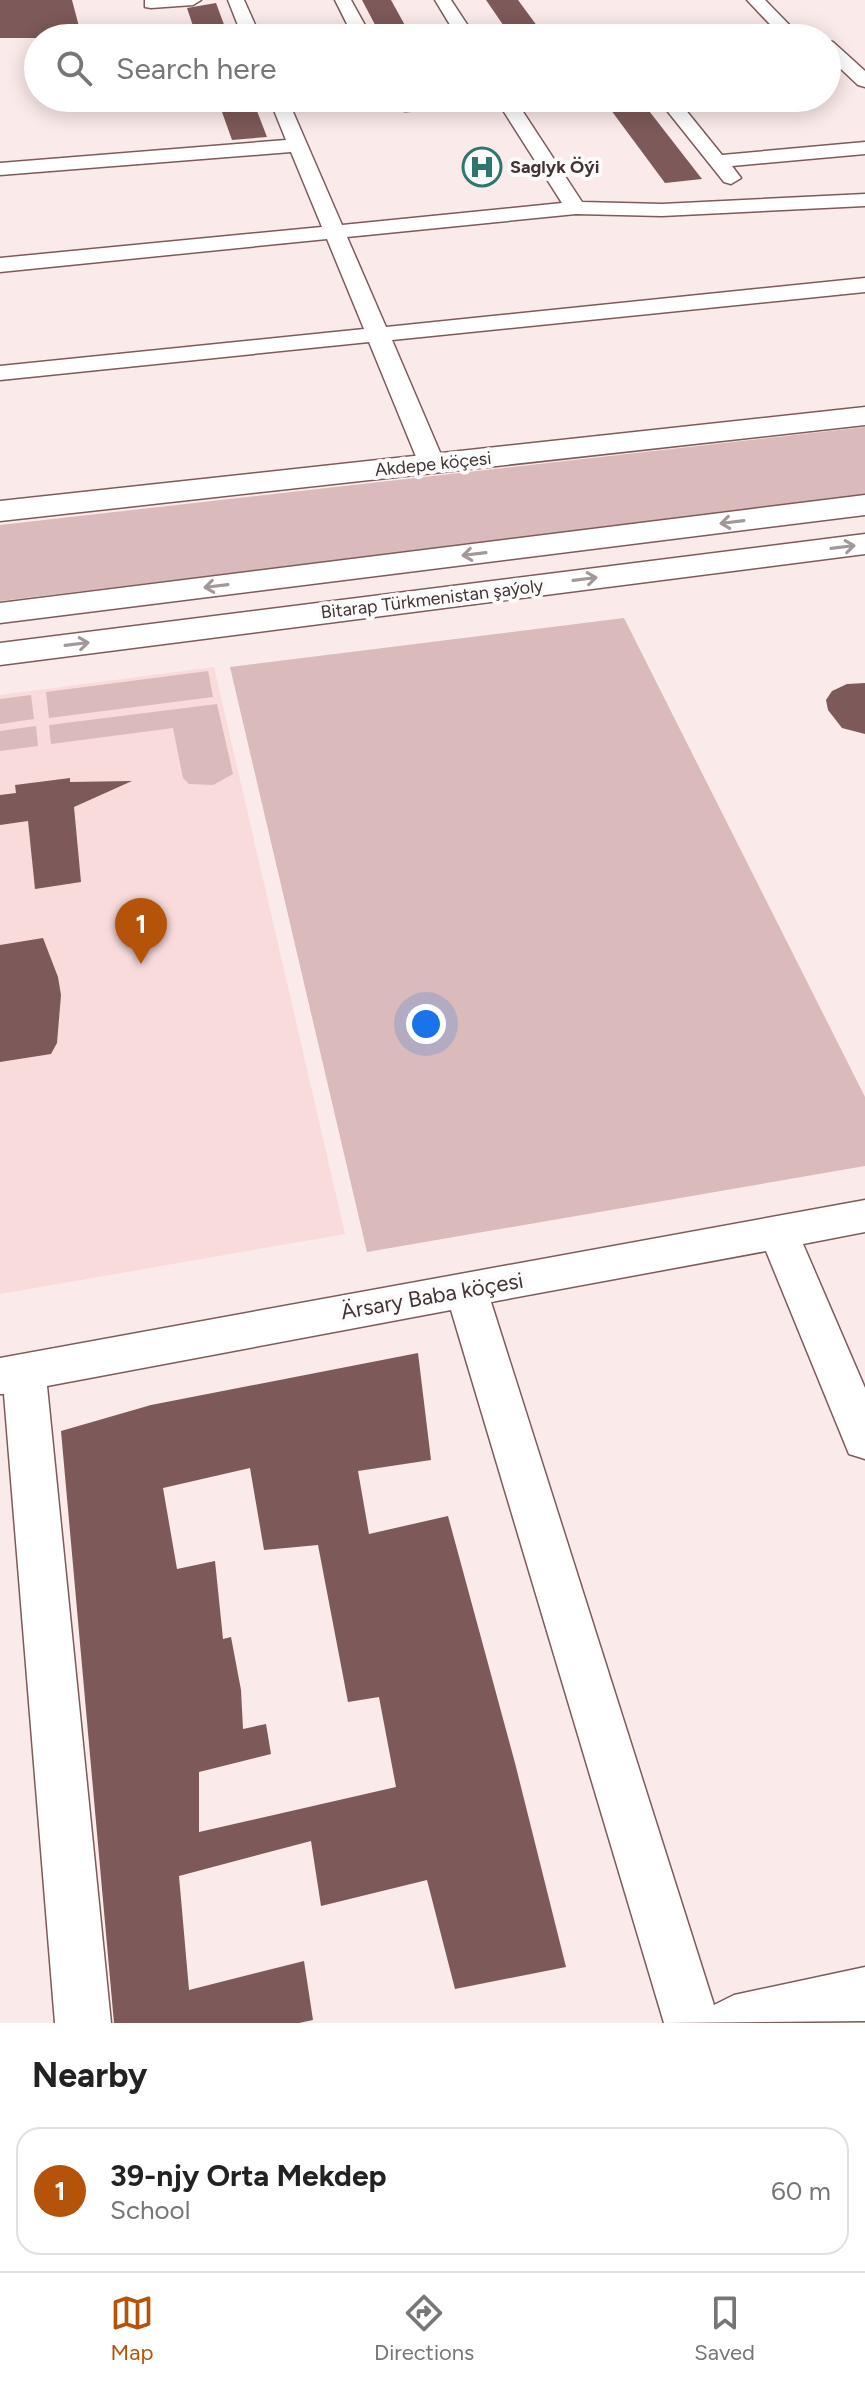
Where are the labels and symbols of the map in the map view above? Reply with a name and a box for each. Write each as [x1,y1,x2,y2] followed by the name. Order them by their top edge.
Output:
[461,146,503,188] hospital icon: Saglyk Öýi
[510,156,599,178] place label: Saglyk Öýi
[374,447,492,481] street label: Akdepe köçesi
[719,514,746,529] one-way arrow
[829,539,856,554] one-way arrow
[462,547,487,562] one-way arrow
[571,572,598,587] one-way arrow
[319,574,545,624] street label: Bitarap Türkmenistan şaýoly
[204,579,229,594] one-way arrow
[64,636,89,651] one-way arrow
[115,898,167,964] pin: 1
[406,1004,446,1044] your location
[339,1267,525,1325] street label: Ärsary Baba köçesi

